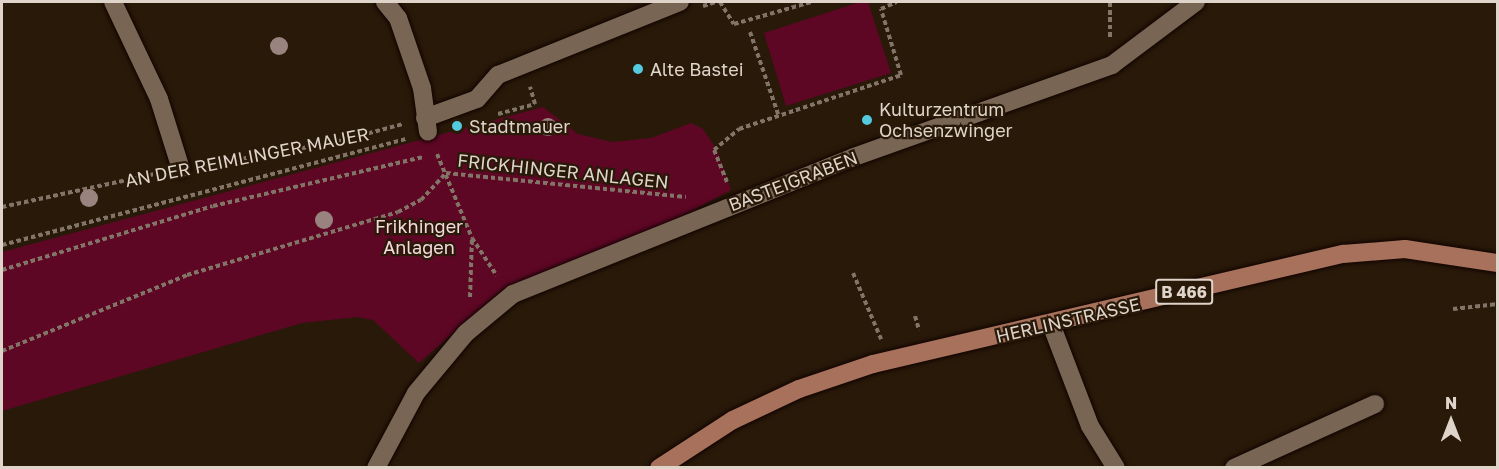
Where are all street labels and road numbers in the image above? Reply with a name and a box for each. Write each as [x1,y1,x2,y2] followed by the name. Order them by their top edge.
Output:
[123,123,371,191] street label: AN DER REIMLINGER MAUER
[725,146,861,216] street label: BASTEIGRABEN
[456,149,670,193] street label: FRICKHINGER ANLAGEN
[1154,279,1214,305] road number: B 466
[994,293,1142,347] street label: HERLINSTRASSE

